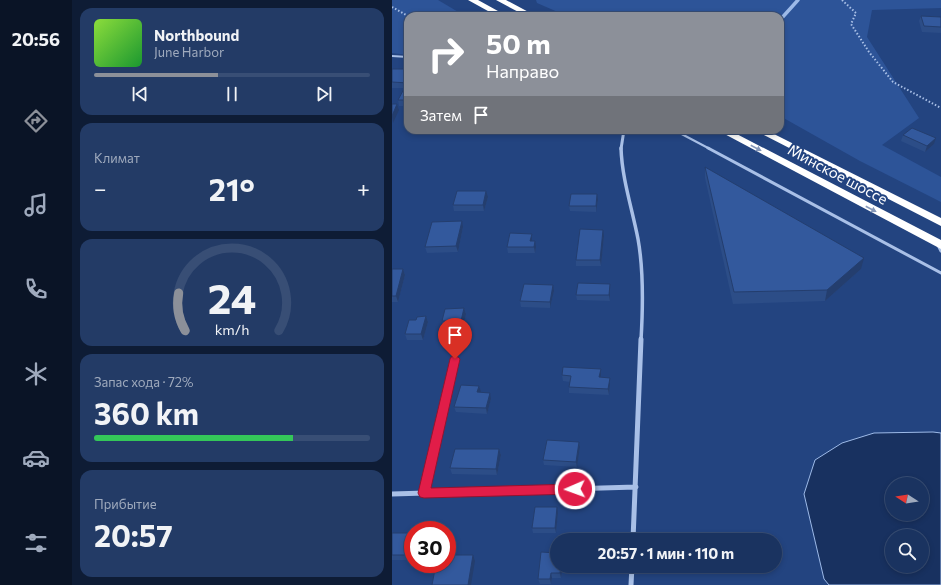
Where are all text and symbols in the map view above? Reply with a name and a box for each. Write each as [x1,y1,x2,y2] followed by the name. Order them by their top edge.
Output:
[154,26,239,44] text: Northbound
[486,26,551,60] text: 50 m
[12,28,60,50] text: 20:56
[420,28,472,80] icon: right
[154,44,224,60] text: June Harbor
[486,60,559,82] text: Направо
[129,83,151,105] icon: previous
[221,83,243,105] icon: pause
[313,83,335,105] icon: next
[470,104,492,126] icon: arrive
[420,106,462,124] text: Затем
[22,107,50,135] icon: directions
[785,140,891,208] street label: Минское шоссе
[751,145,762,151] one-way arrow
[94,150,140,166] text: Климат
[209,170,255,207] text: 21°
[94,175,107,202] text: −
[357,175,370,202] text: +
[22,191,50,219] icon: music
[866,205,877,212] one-way arrow
[208,271,256,322] text: 24
[22,275,50,303] icon: phone
[438,318,472,359] pin
[215,319,249,337] text: km/h
[444,324,466,346] icon: arrive
[22,360,50,388] icon: climate
[94,374,193,390] text: Запас хода · 72%
[94,394,199,431] text: 360 km
[22,444,50,472] icon: car
[554,468,596,510] position arrow
[885,477,929,521] north arrow
[885,477,929,573] map controls
[94,496,157,512] text: Прибытие
[94,516,173,553] text: 20:57
[404,521,456,573] speed limit sign: 30
[22,529,50,557] icon: filters
[885,529,929,573] button: search
[598,544,734,562] text: 20:57 · 1 мин · 110 m

